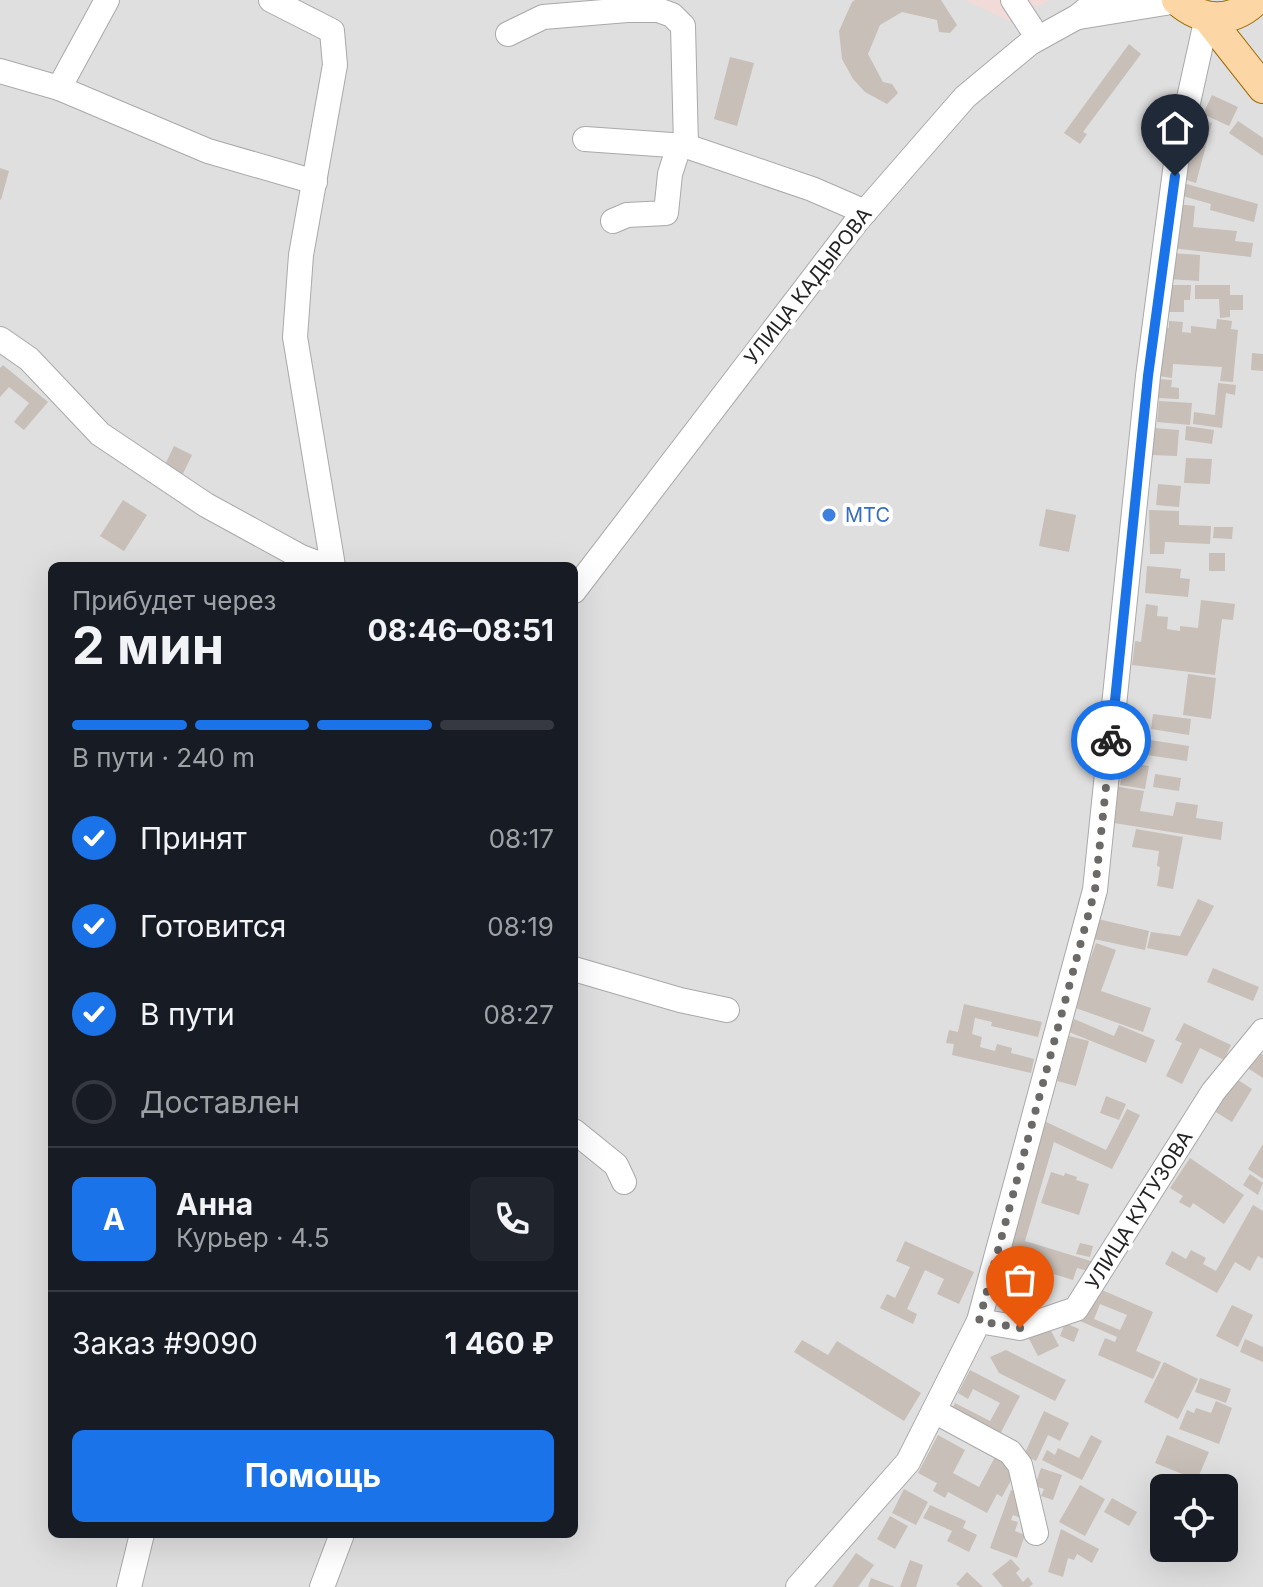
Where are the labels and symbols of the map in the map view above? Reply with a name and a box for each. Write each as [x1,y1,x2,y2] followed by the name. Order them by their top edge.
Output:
[1141,94,1209,176] pin
[739,203,877,369] street label: УЛИЦА КАДЫРОВА
[845,503,890,527] place label: МТС
[820,506,838,524] marker: МТС
[1071,700,1151,780] courier
[1080,1126,1198,1294] street label: УЛИЦА КУТУЗОВА
[986,1246,1054,1328] pin

